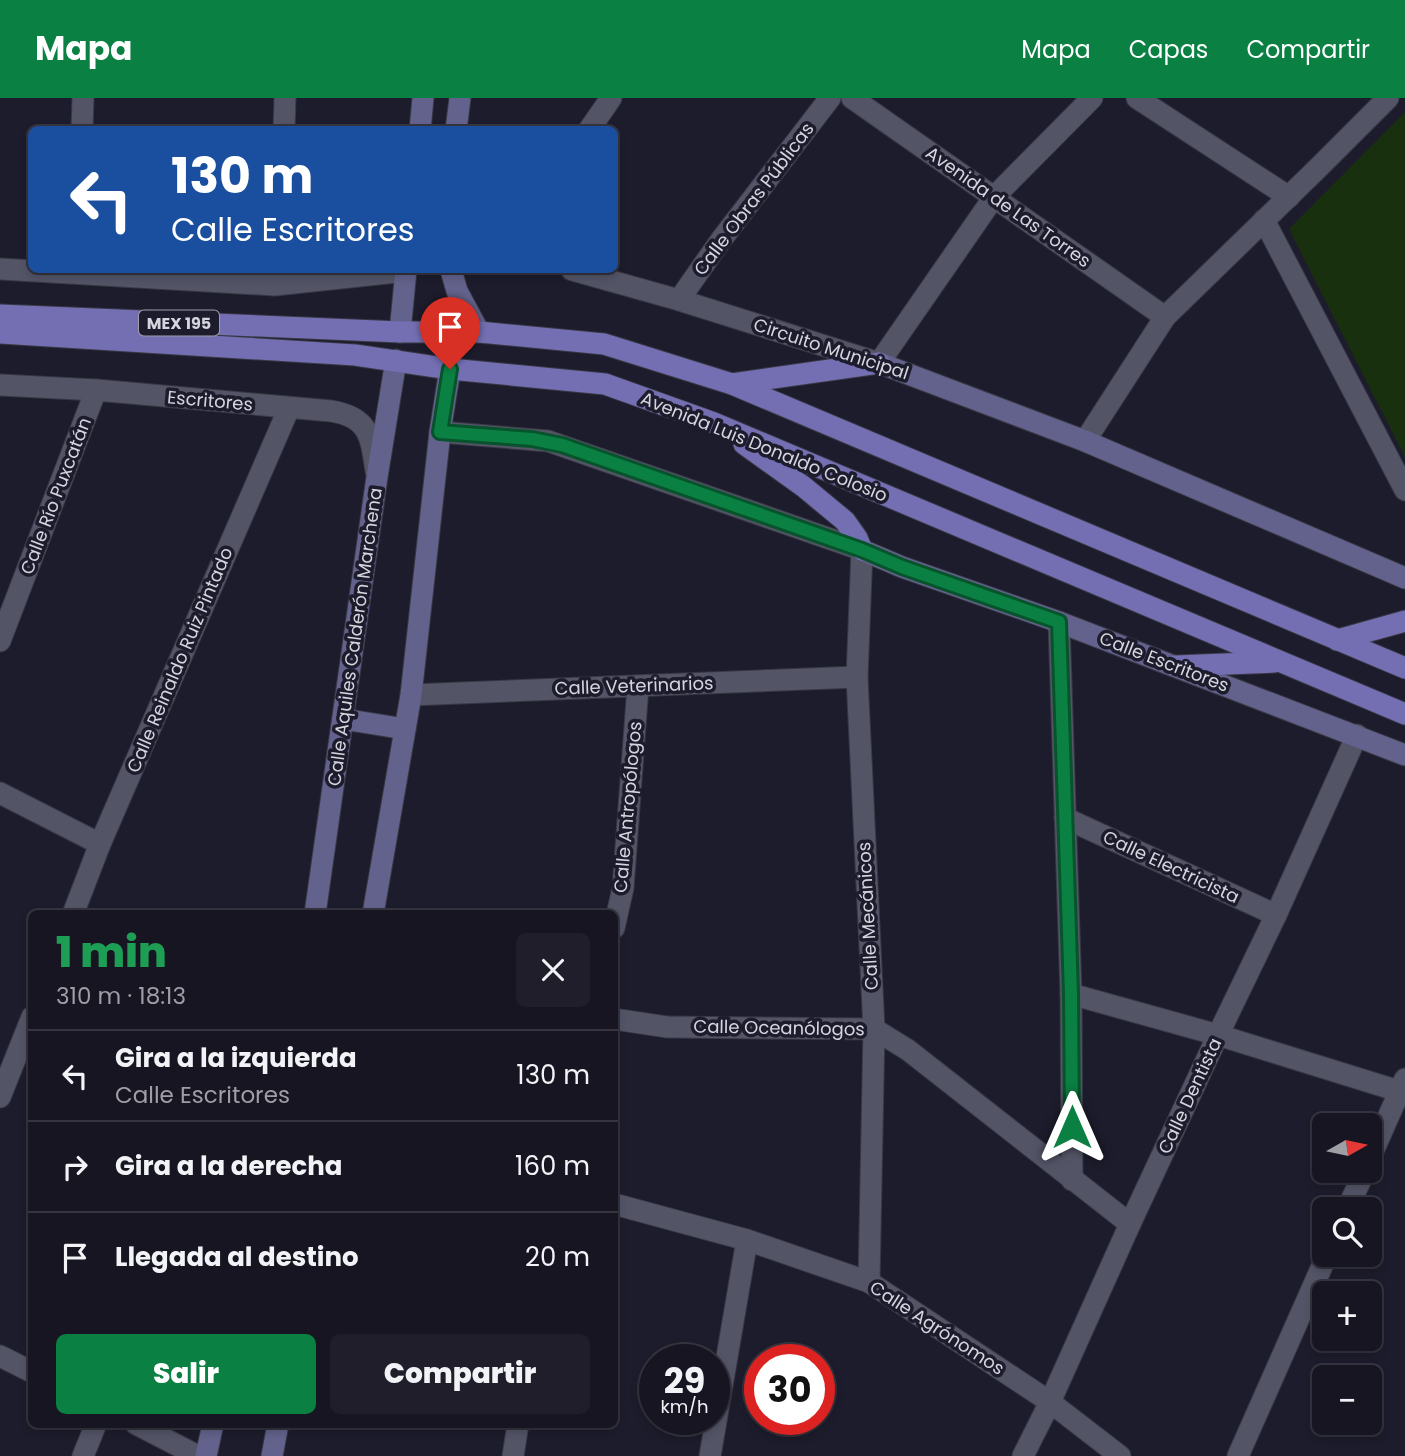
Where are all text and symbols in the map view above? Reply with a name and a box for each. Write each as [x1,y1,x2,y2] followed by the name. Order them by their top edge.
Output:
[35,25,133,72] text: Mapa
[1021,33,1091,66] text: Mapa
[1129,33,1208,66] text: Capas
[1246,33,1370,66] text: Compartir
[688,117,819,280] street label: Calle Obras Públicas
[921,140,1096,273] street label: Avenida de Las Torres
[171,142,313,210] text: 130 m
[56,154,147,245] icon: left
[171,207,414,252] text: Calle Escritores
[420,297,480,369] pin
[431,308,469,346] icon: arrive
[139,311,219,336] road number: MEX 195
[750,312,912,385] street label: Circuito Municipal
[166,384,254,417] street label: Escritores
[637,386,891,508] street label: Avenida Luis Donaldo Colosio
[14,414,97,578] street label: Calle Río Puxcatán
[321,486,388,788] street label: Calle Aquiles Calderón Marchena
[121,543,238,776] street label: Calle Reinaldo Ruiz Pintado
[1096,625,1233,698] street label: Calle Escritores
[554,670,714,701] street label: Calle Veterinarios
[608,720,647,894] street label: Calle Antropólogos
[1099,824,1243,909] street label: Calle Electricista
[851,841,884,991] street label: Calle Mecánicos
[56,923,167,982] text: 1 min
[516,933,590,1007] button: close
[56,980,186,1012] text: 310 m · 18:13
[693,1014,865,1041] street label: Calle Oceanólogos
[1152,1034,1227,1158] street label: Calle Dentista
[115,1040,357,1076] text: Gira a la izquierda
[56,1057,94,1095] icon: left
[516,1057,590,1093] text: 130 m
[115,1079,290,1111] text: Calle Escritores
[1035,1090,1109,1164] position arrow
[1312,1113,1382,1183] north arrow
[1312,1113,1382,1435] map controls
[56,1148,94,1186] icon: right
[115,1148,343,1184] text: Gira a la derecha
[515,1148,590,1184] text: 160 m
[1312,1197,1382,1267] button: search
[56,1239,94,1277] icon: arrive
[115,1239,359,1275] text: Llegada al destino
[525,1239,590,1275] text: 20 m
[865,1275,1009,1381] street label: Calle Agrónomos
[1312,1281,1382,1351] button: +
[56,1334,316,1414] button: Salir
[330,1334,590,1414] button: Compartir
[744,1344,835,1435] speed limit sign: 30
[664,1356,705,1405] text: 29
[1312,1365,1382,1435] button: −
[661,1394,708,1419] text: km/h

